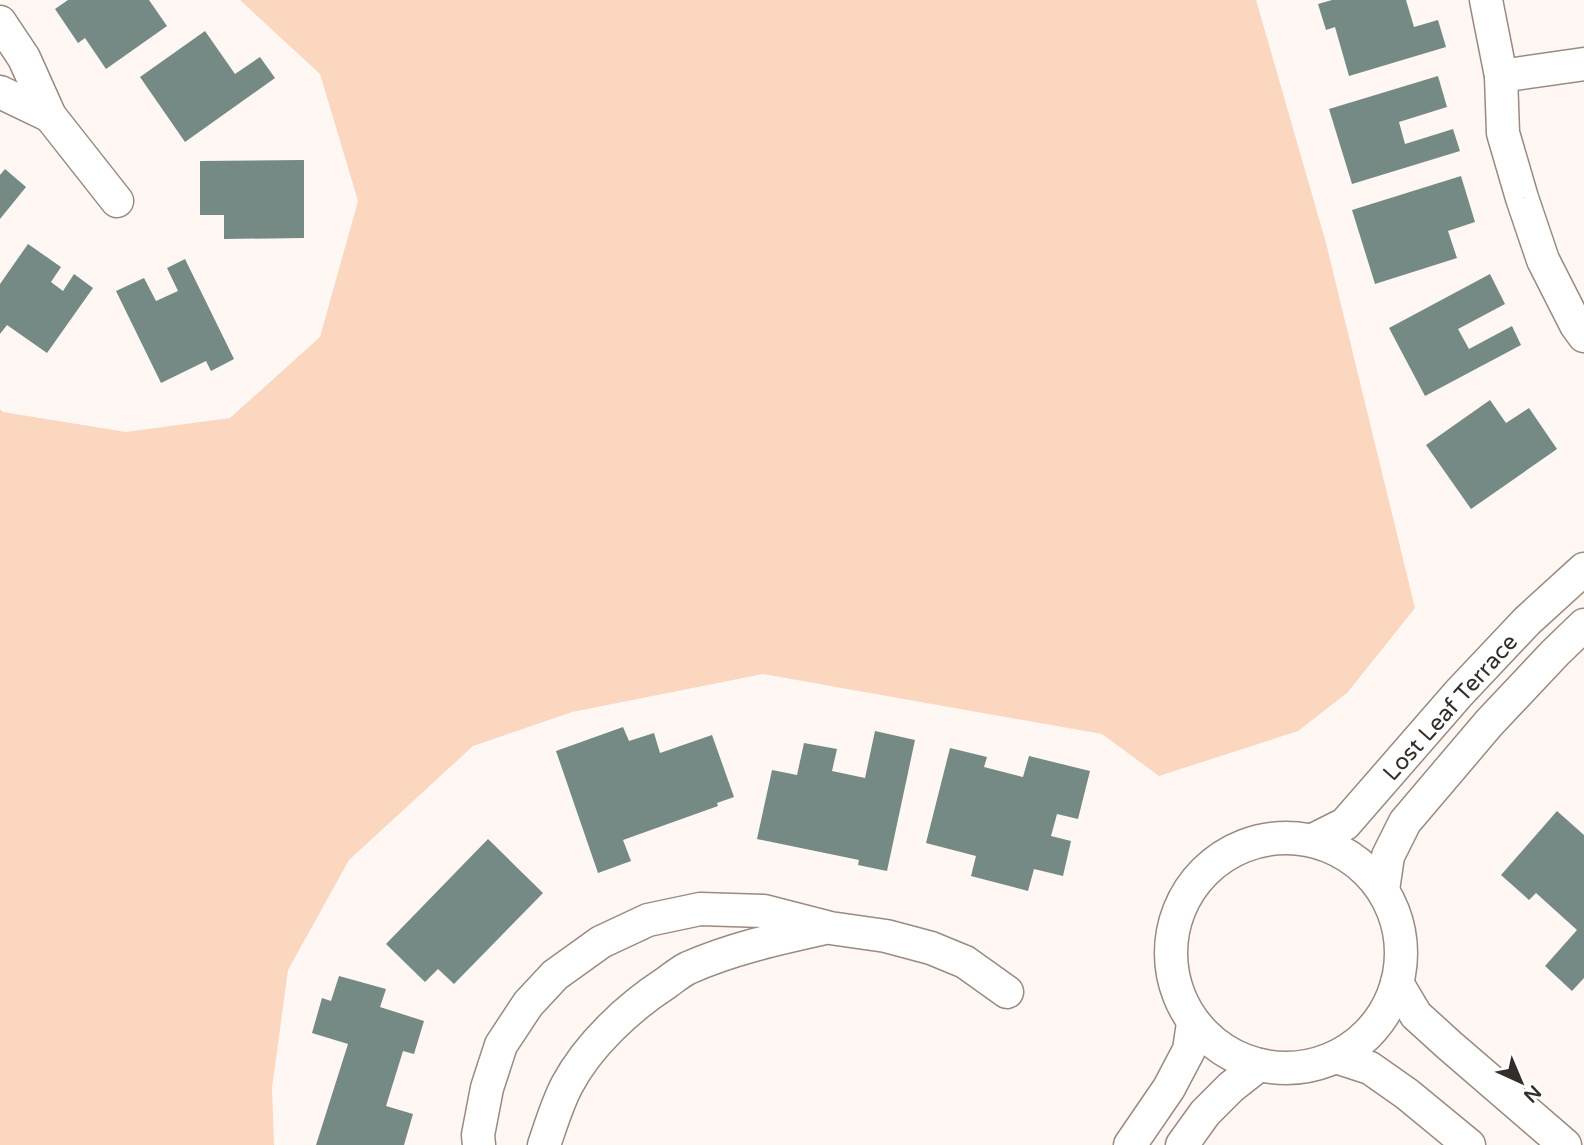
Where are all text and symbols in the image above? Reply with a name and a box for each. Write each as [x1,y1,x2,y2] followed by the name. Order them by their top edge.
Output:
[1377,628,1524,787] street label: Lost Leaf Terrace
[1486,1047,1556,1117] north arrow
[1519,1080,1545,1107] text: N

